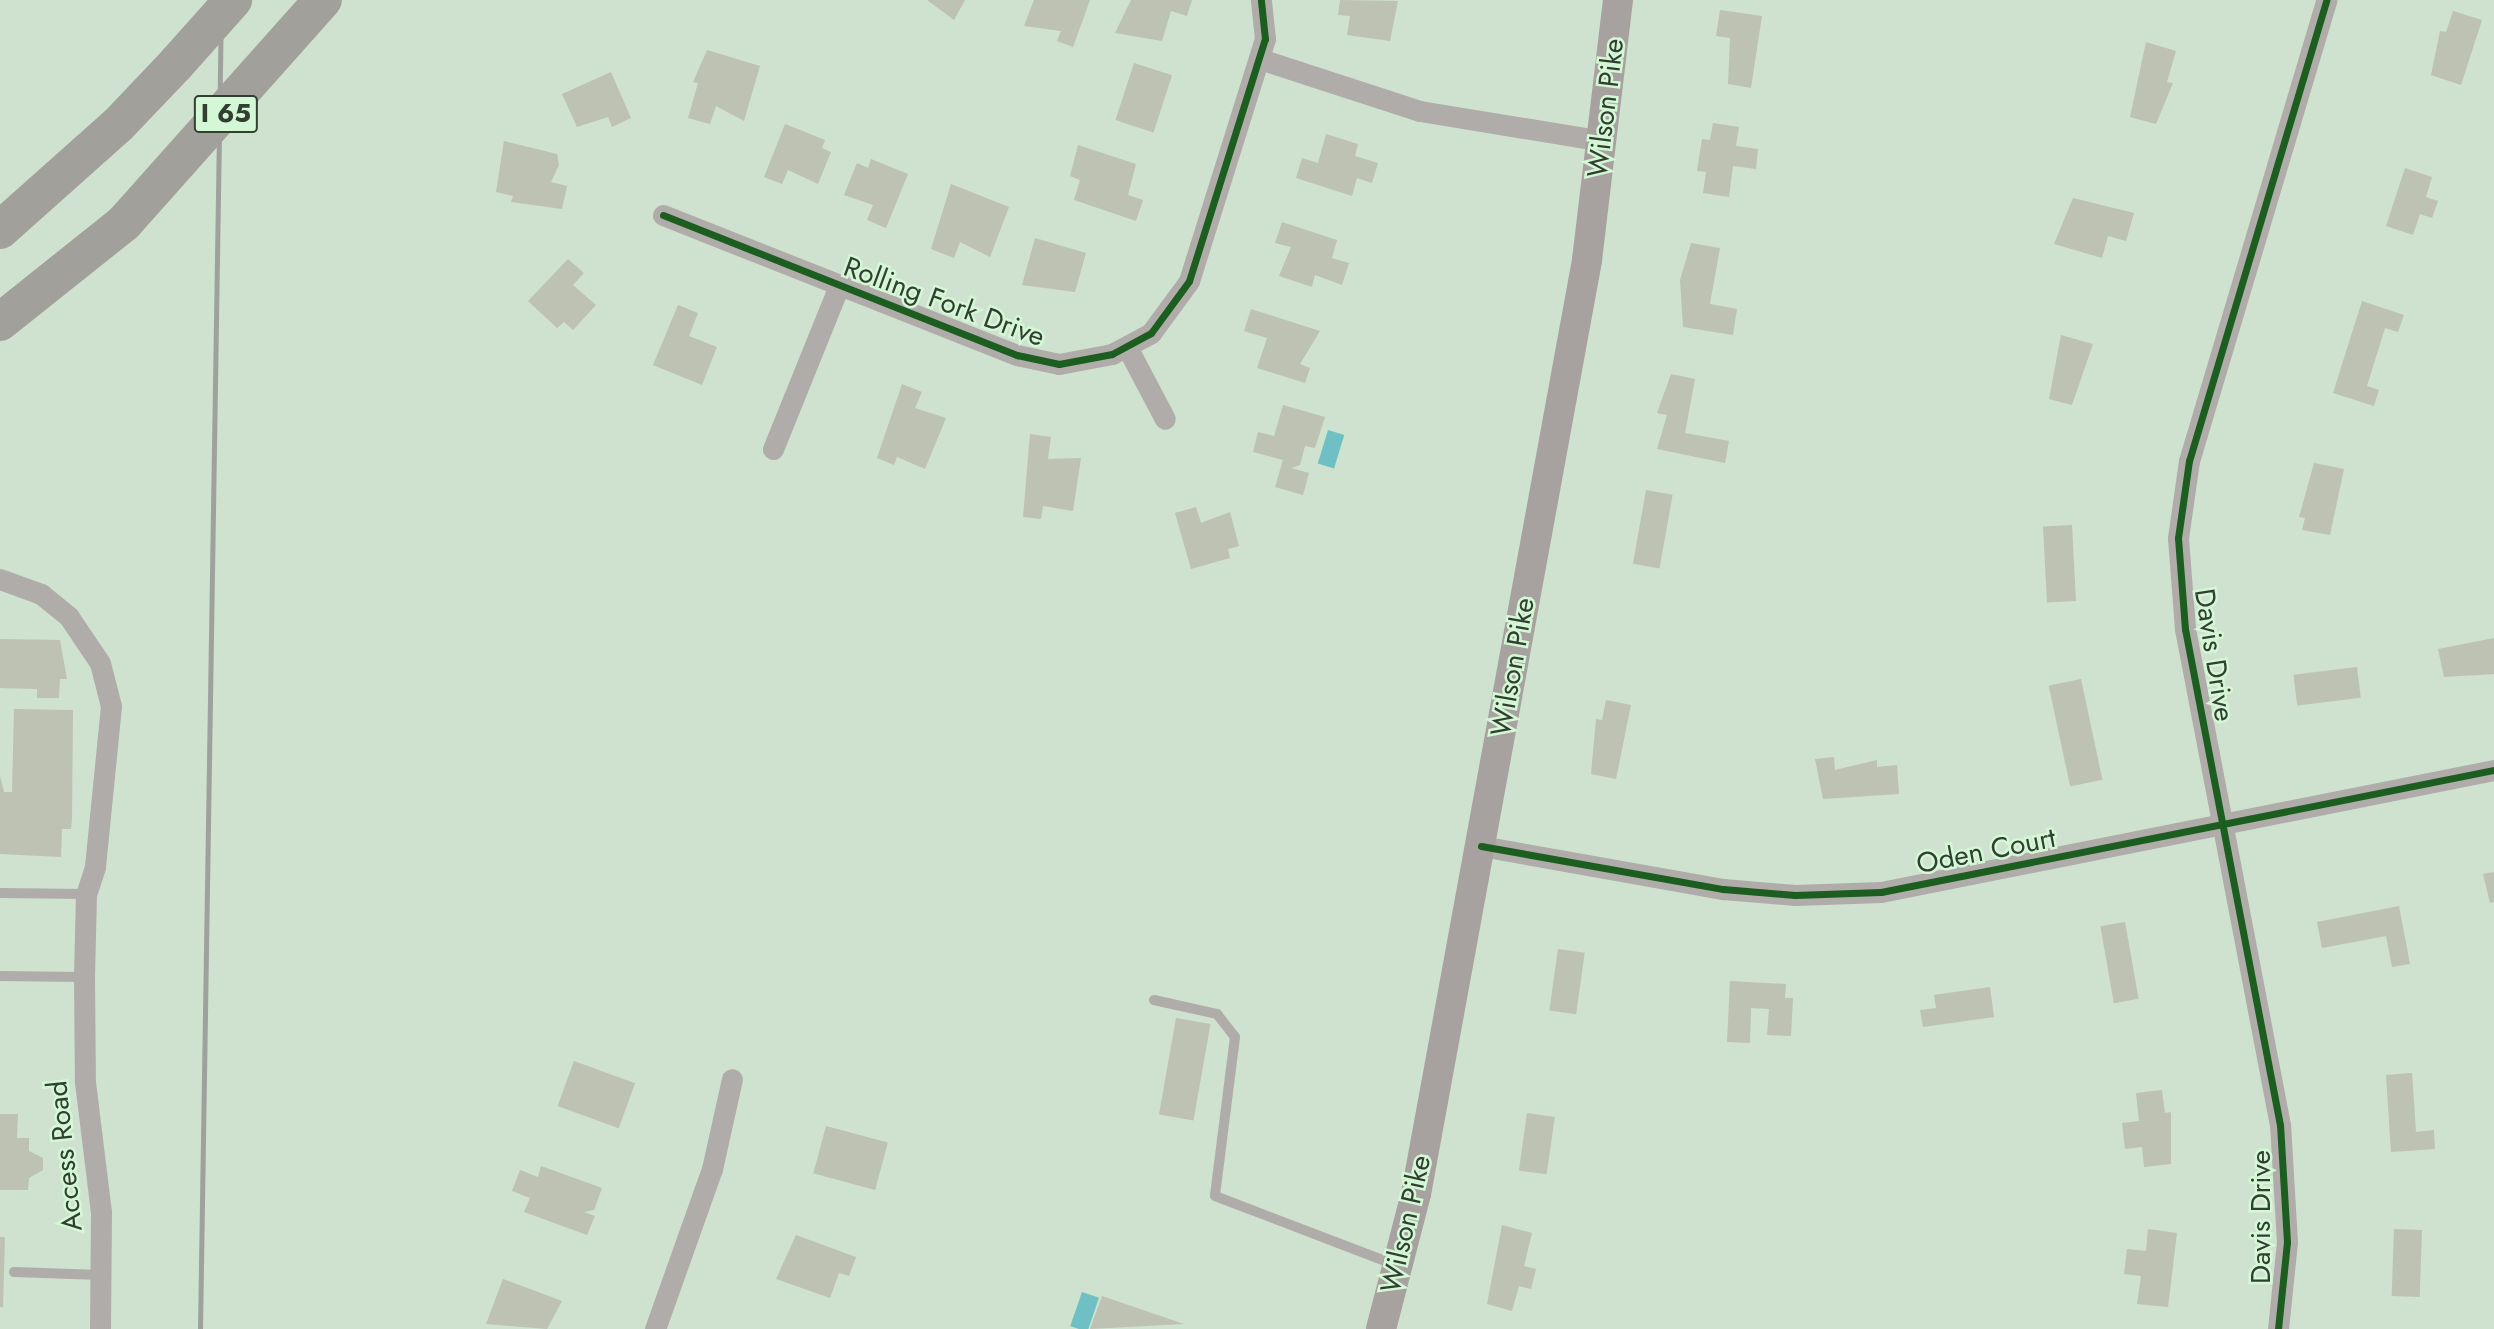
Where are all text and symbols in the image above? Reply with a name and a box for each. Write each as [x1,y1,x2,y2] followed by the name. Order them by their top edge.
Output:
[1581,36,1631,180] street label: Wilson Pike
[193,91,259,136] road number: I 65
[839,250,1049,354] street label: Rolling Fork Drive
[2187,586,2241,724] street label: Davis Drive
[1484,595,1542,739] street label: Wilson Pike
[1914,821,2058,881] street label: Oden Court
[40,1079,90,1233] street label: Access Road
[2244,1150,2278,1284] street label: Davis Drive
[1374,1152,1438,1296] street label: Wilson Pike

